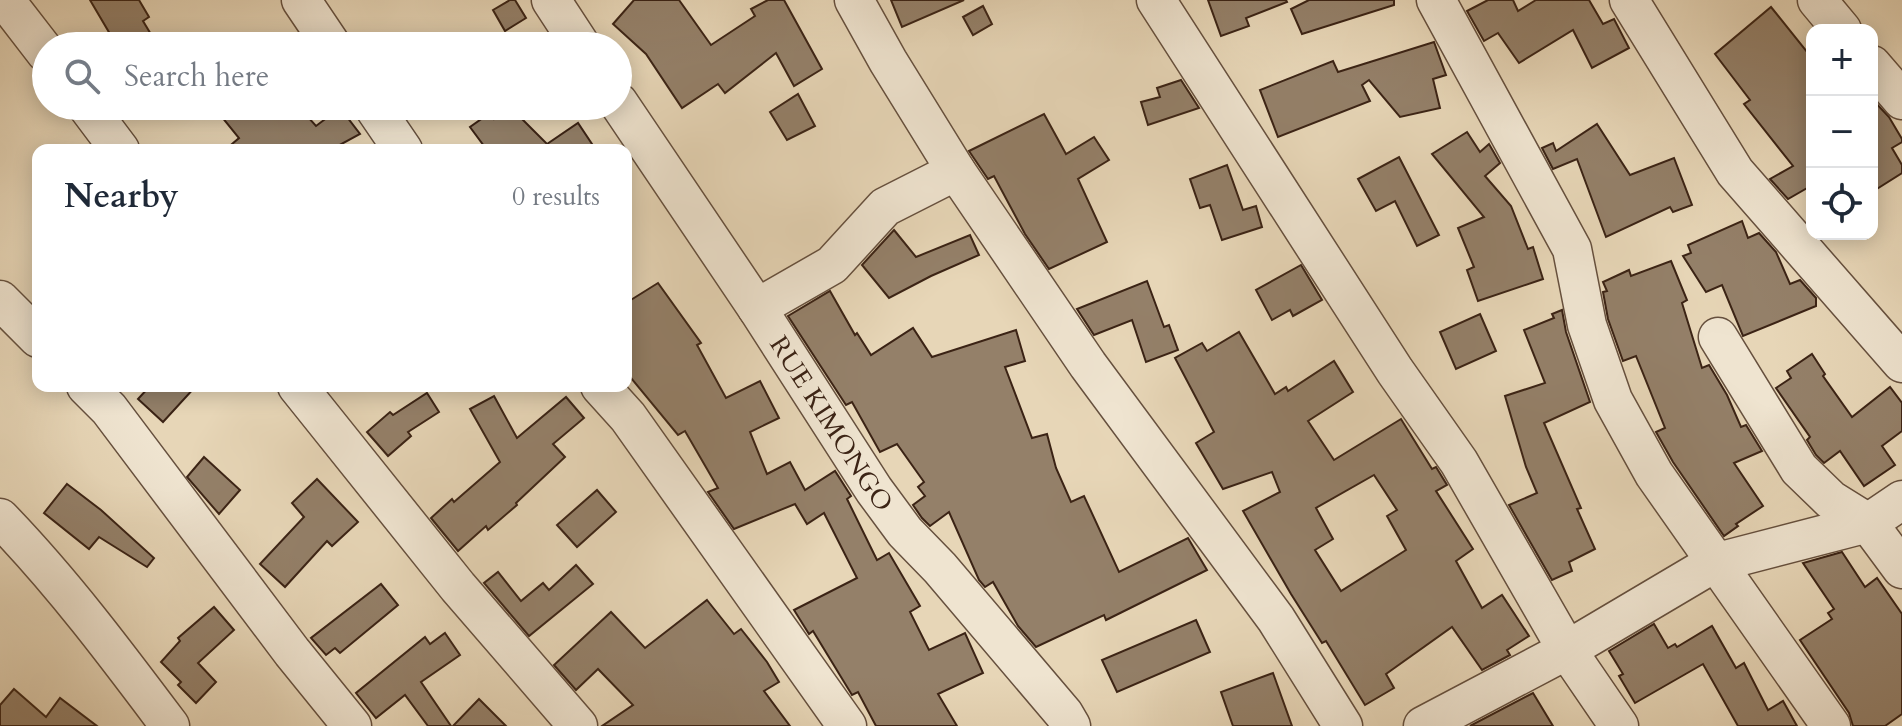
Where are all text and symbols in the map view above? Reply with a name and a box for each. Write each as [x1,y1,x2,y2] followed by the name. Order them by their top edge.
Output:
[1806,24,1878,240] map controls
[1806,24,1878,96] button: +
[32,32,632,120] search box
[60,54,104,98] icon: search
[124,56,269,97] text: Search here
[1806,96,1878,168] button: −
[1806,168,1878,240] button: locate
[64,173,179,219] text: Nearby
[512,179,600,214] text: 0 results
[761,329,901,519] street label: RUE KIMONGO

